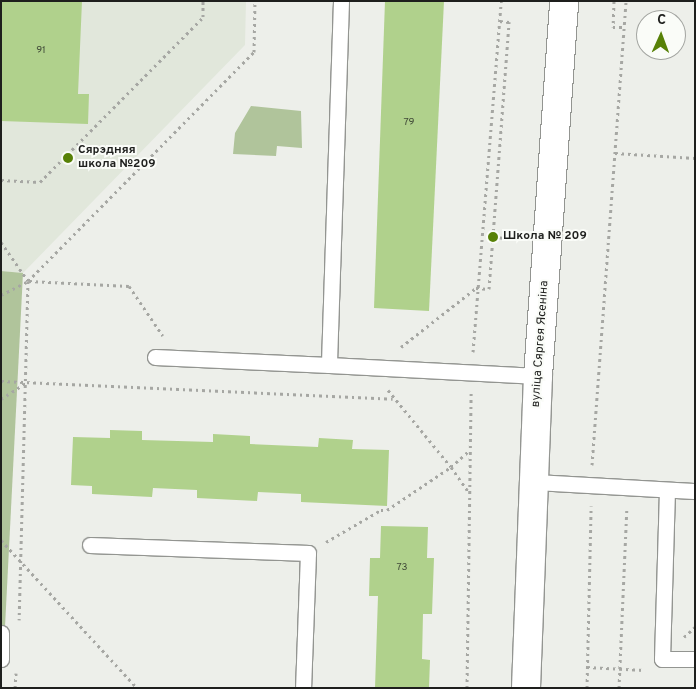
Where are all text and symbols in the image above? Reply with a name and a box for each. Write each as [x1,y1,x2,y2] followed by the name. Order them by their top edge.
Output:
[636,10,686,60] north arrow
[657,12,666,29] text: С
[36,45,46,57] house number: 91
[403,117,415,129] house number: 79
[78,144,156,172] place label: Сярэдняя школа №209
[62,152,74,164] marker: Сярэдняя школа №209
[503,230,587,244] place label: Школа № 209
[487,231,499,243] marker: Школа № 209
[529,280,553,408] street label: вуліца Сяргея Ясеніна
[396,562,408,574] house number: 73

